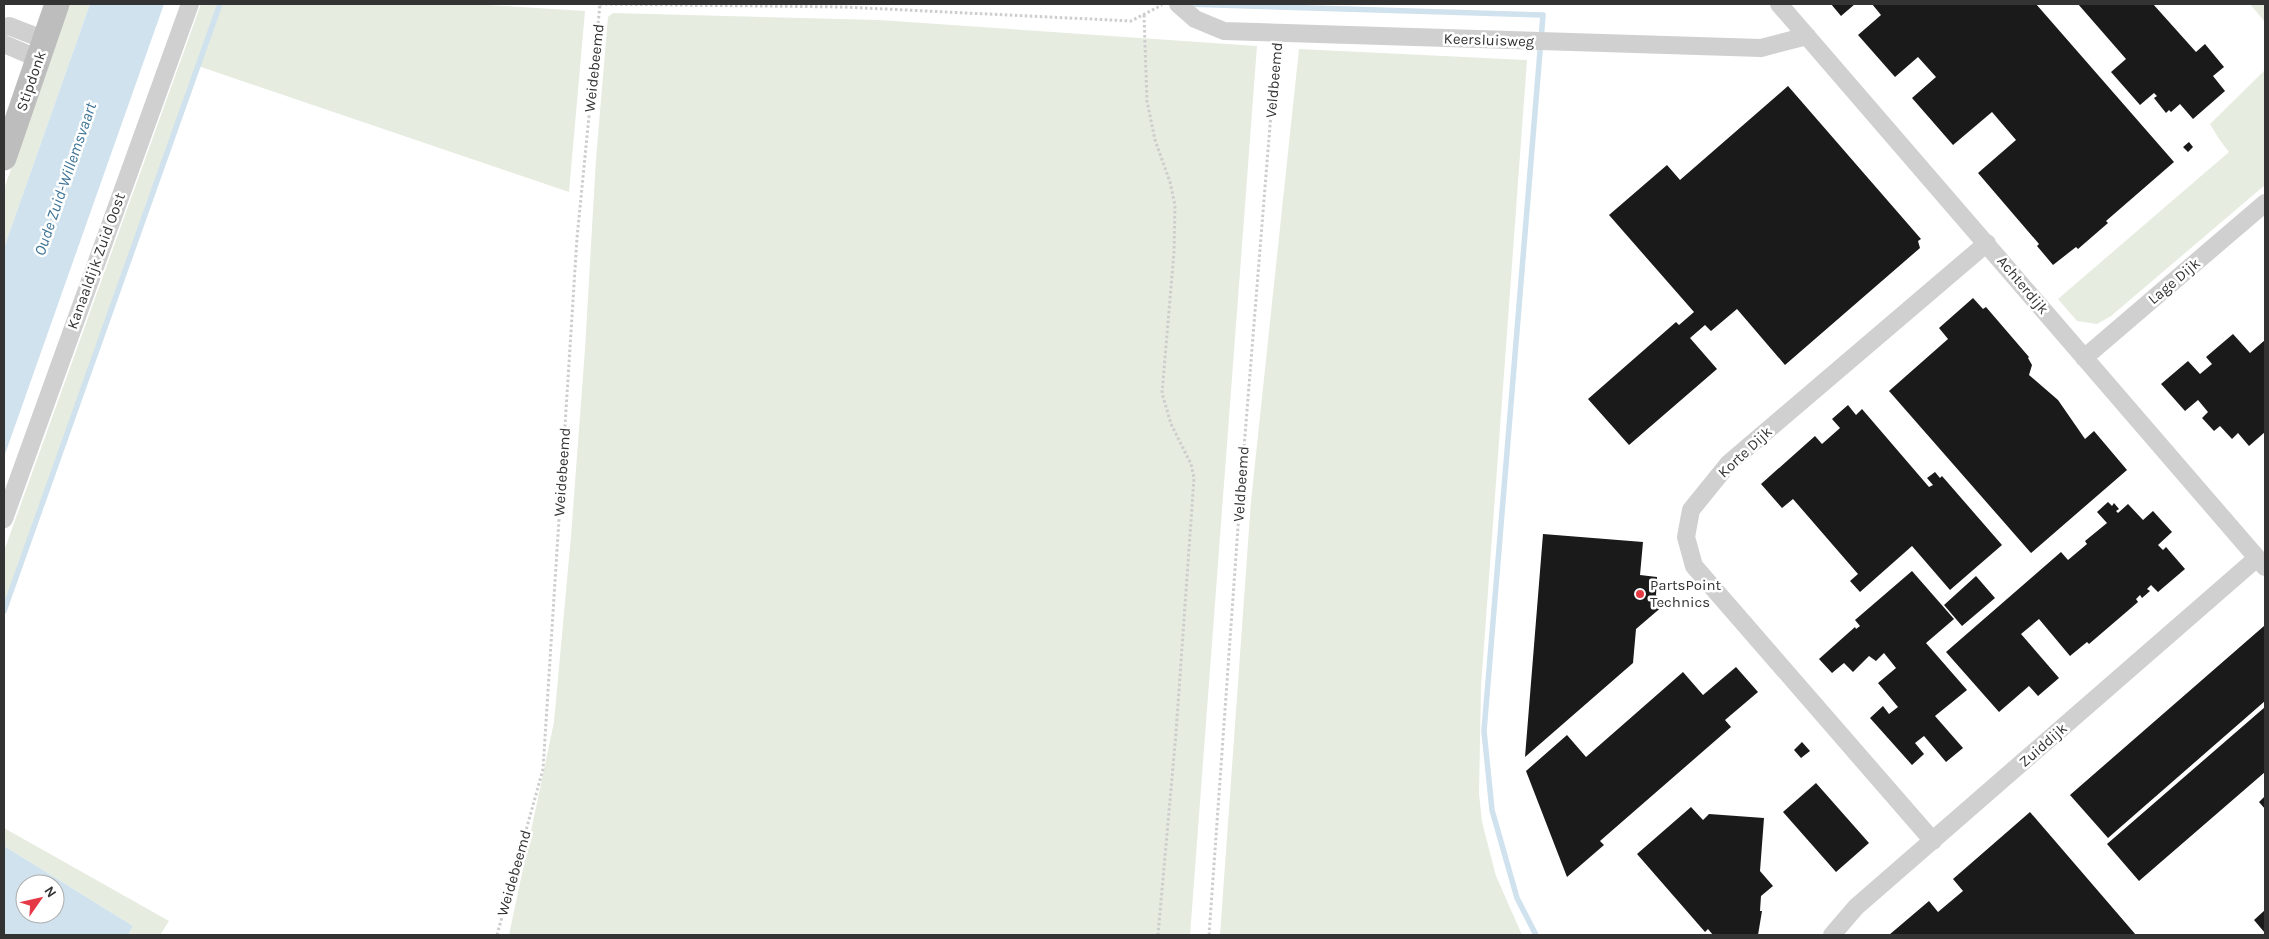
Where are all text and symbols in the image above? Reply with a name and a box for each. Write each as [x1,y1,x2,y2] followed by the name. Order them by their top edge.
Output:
[580,23,608,113] street label: Weidebeemd
[1443,29,1535,51] street label: Keersluisweg
[1262,41,1286,119] street label: Veldbeemd
[12,49,50,113] street label: Stipdonk
[30,99,100,258] water label: Oude Zuid-Willemsvaart
[63,190,129,332] street label: Kanaaldijk Zuid Oost
[1993,252,2053,318] street label: Achterdijk
[2144,254,2204,308] street label: Lage Dijk
[1714,423,1776,481] street label: Korte Dijk
[550,427,574,517] street label: Weidebeemd
[1229,445,1253,523] street label: Veldbeemd
[1650,576,1722,611] place label: PartsPoint Technics
[1634,588,1646,600] marker: PartsPoint Technics
[2015,719,2071,771] street label: Zuiddijk
[493,828,535,918] street label: Weidebeemd
[15,874,65,924] north arrow
[41,883,60,901] text: N

